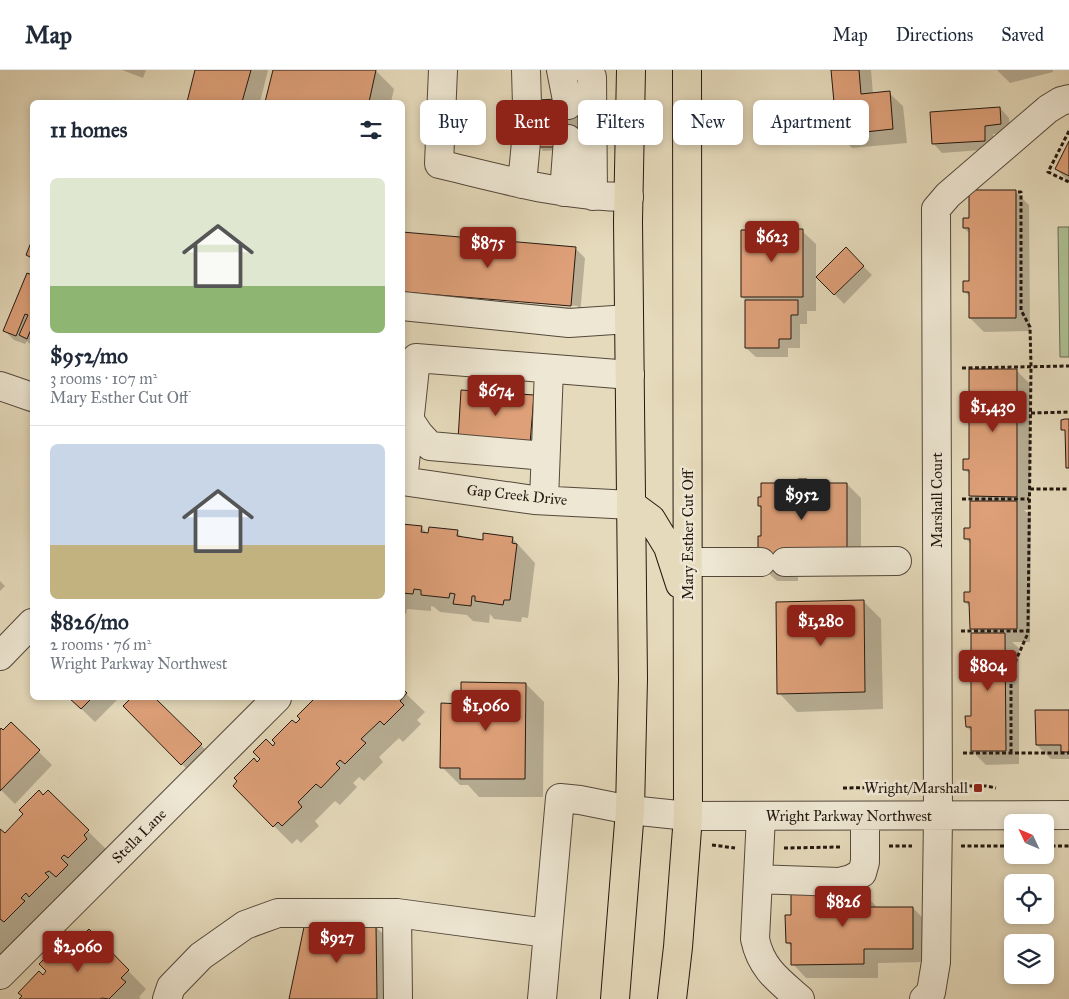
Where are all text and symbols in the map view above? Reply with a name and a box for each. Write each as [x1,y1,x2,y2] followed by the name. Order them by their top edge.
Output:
[25,20,72,50] text: Map
[832,24,868,46] text: Map
[896,24,973,46] text: Directions
[1001,24,1044,46] text: Saved
[420,100,486,145] chip: Buy
[496,100,568,145] chip: Rent
[578,100,663,145] chip: Filters
[673,100,743,145] chip: New
[753,100,869,145] chip: Apartment
[357,116,385,144] icon: filters
[50,117,127,143] text: 11 homes
[173,211,263,301] icon: home
[742,220,802,263] pin: $623
[458,226,518,269] pin: $875
[756,227,788,246] text: $623
[471,233,505,252] text: $875
[50,343,128,369] text: $952/mo
[50,369,157,388] text: 3 rooms · 107 m²
[466,374,526,417] pin: $674
[479,381,513,400] text: $674
[50,388,188,407] text: Mary Esther Cut Off
[952,390,1034,433] pin: $1,430
[971,397,1015,416] text: $1,430
[928,451,946,548] street label: Marshall Court
[679,467,697,600] street label: Mary Esther Cut Off
[173,476,263,566] icon: home
[772,478,832,521] pin: $952
[466,481,568,509] street label: Gap Creek Drive
[785,485,819,504] text: $952
[780,604,862,647] pin: $1,280
[50,609,129,635] text: $826/mo
[798,611,844,630] text: $1,280
[50,635,151,654] text: 2 rooms · 76 m²
[958,650,1018,692] pin: $804
[50,654,227,673] text: Wright Parkway Northwest
[970,656,1006,675] text: $804
[445,690,527,732] pin: $1,060
[463,696,509,715] text: $1,060
[864,779,969,797] place label: Wright/Marshall
[972,782,984,794] marker: Wright/Marshall
[108,805,170,867] street label: Stella Lane
[766,807,933,825] street label: Wright Parkway Northwest
[1004,814,1054,864] north arrow
[1004,814,1054,984] map controls
[1004,874,1054,924] button: locate
[813,886,873,928] pin: $826
[826,892,860,911] text: $826
[307,922,367,964] pin: $927
[320,928,354,947] text: $927
[37,930,119,973] pin: $2,060
[1004,934,1054,984] button: layers
[54,937,102,956] text: $2,060

